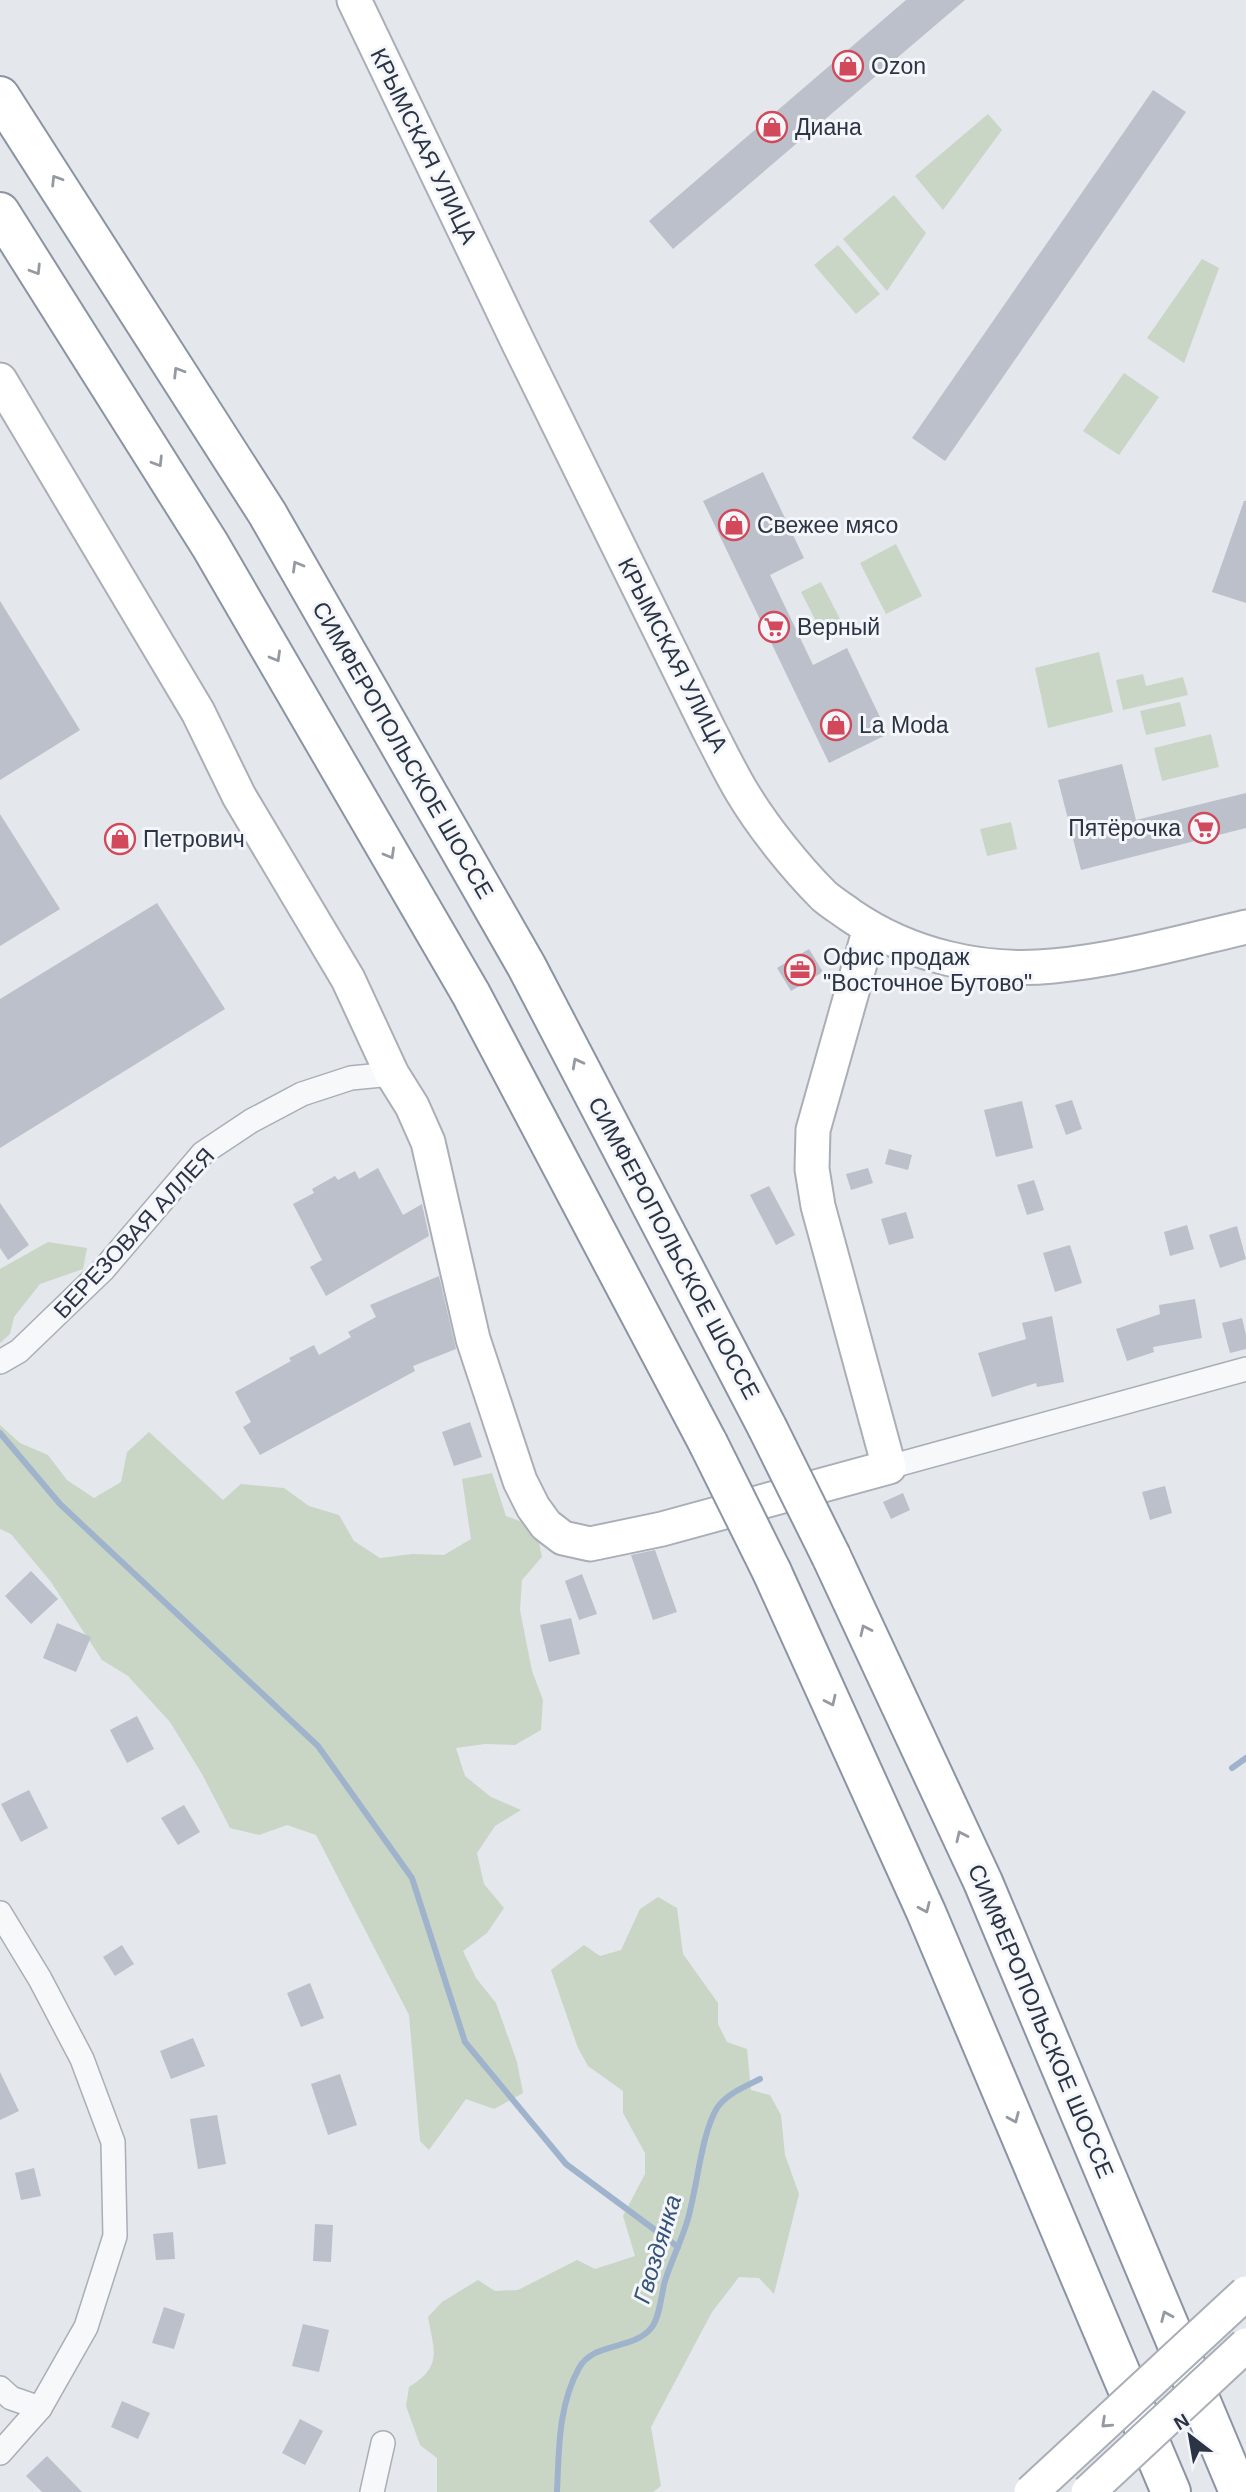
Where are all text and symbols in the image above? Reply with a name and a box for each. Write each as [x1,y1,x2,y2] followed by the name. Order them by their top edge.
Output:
[365,44,483,249] street label: КРЫМСКАЯ УЛИЦА
[831,49,865,83] shop icon: Ozon
[871,53,926,79] place label: Ozon
[755,110,789,144] shop icon: Диана
[795,114,862,140] place label: Диана
[51,175,64,188] one-way arrow
[28,262,41,275] one-way arrow
[173,367,186,380] one-way arrow
[150,455,163,468] one-way arrow
[717,508,751,542] shop icon: Свежее мясо
[757,512,898,538] place label: Свежее мясо
[613,554,734,757] street label: КРЫМСКАЯ УЛИЦА
[292,560,305,573] one-way arrow
[307,597,499,903] street label: СИМФЕРОПОЛЬСКОЕ ШОССЕ
[757,610,791,644] supermarket icon: Верный
[797,614,880,640] place label: Верный
[267,650,280,663] one-way arrow
[819,708,853,742] shop icon: La Moda
[859,712,949,738] place label: La Moda
[1187,811,1221,845] supermarket icon: Пятёрочка
[1068,815,1181,841] place label: Пятёрочка
[103,822,137,856] shop icon: Петрович
[143,826,245,852] place label: Петрович
[382,846,395,859] one-way arrow
[823,944,1032,996] place label: Офис продаж "Восточное Бутово"
[783,953,817,987] office icon: Офис продаж "Восточное Бутово"
[572,1058,585,1070] one-way arrow
[583,1093,765,1403] street label: СИМФЕРОПОЛЬСКОЕ ШОССЕ
[48,1143,220,1323] street label: БЕРЕЗОВАЯ АЛЛЕЯ
[859,1625,873,1637] one-way arrow
[823,1694,837,1707] one-way arrow
[956,1831,970,1843] one-way arrow
[963,1860,1119,2182] street label: СИМФЕРОПОЛЬСКОЕ ШОССЕ
[917,1901,931,1914] one-way arrow
[1006,2110,1020,2123] one-way arrow
[628,2192,686,2306] water label: Гвоздянка
[1160,2310,1174,2322] one-way arrow
[1155,2401,1225,2471] north arrow
[1170,2409,1193,2434] text: N
[1101,2414,1114,2427] one-way arrow

